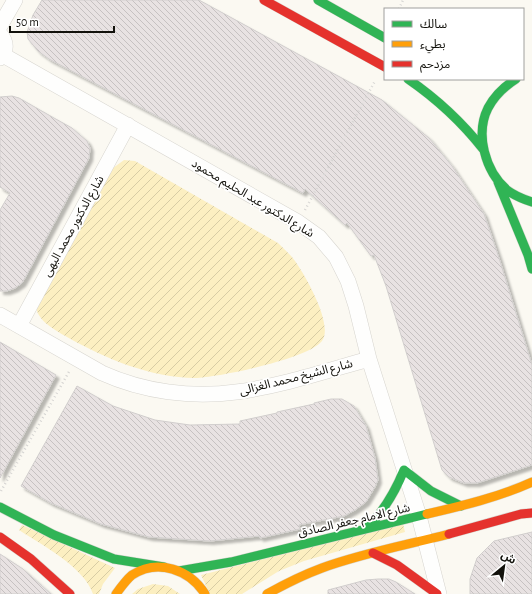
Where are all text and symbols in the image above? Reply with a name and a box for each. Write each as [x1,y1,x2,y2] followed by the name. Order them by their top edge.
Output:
[10,8,114,34] scale bar
[384,8,524,80] legend
[16,16,39,28] text: 50 m
[420,18,447,30] text: سالك
[420,38,446,54] text: بطيء
[420,58,450,73] text: مزدحم
[188,157,316,242] street label: شارع الدكتور عبد الحليم محمود
[40,173,108,280] street label: شارع الدكتور محمد البهى
[238,357,355,400] street label: شارع الشيخ محمد الغزالى
[297,501,412,542] street label: شارع الامام جعفر الصادق
[484,546,524,586] north arrow
[499,549,518,567] text: ش

